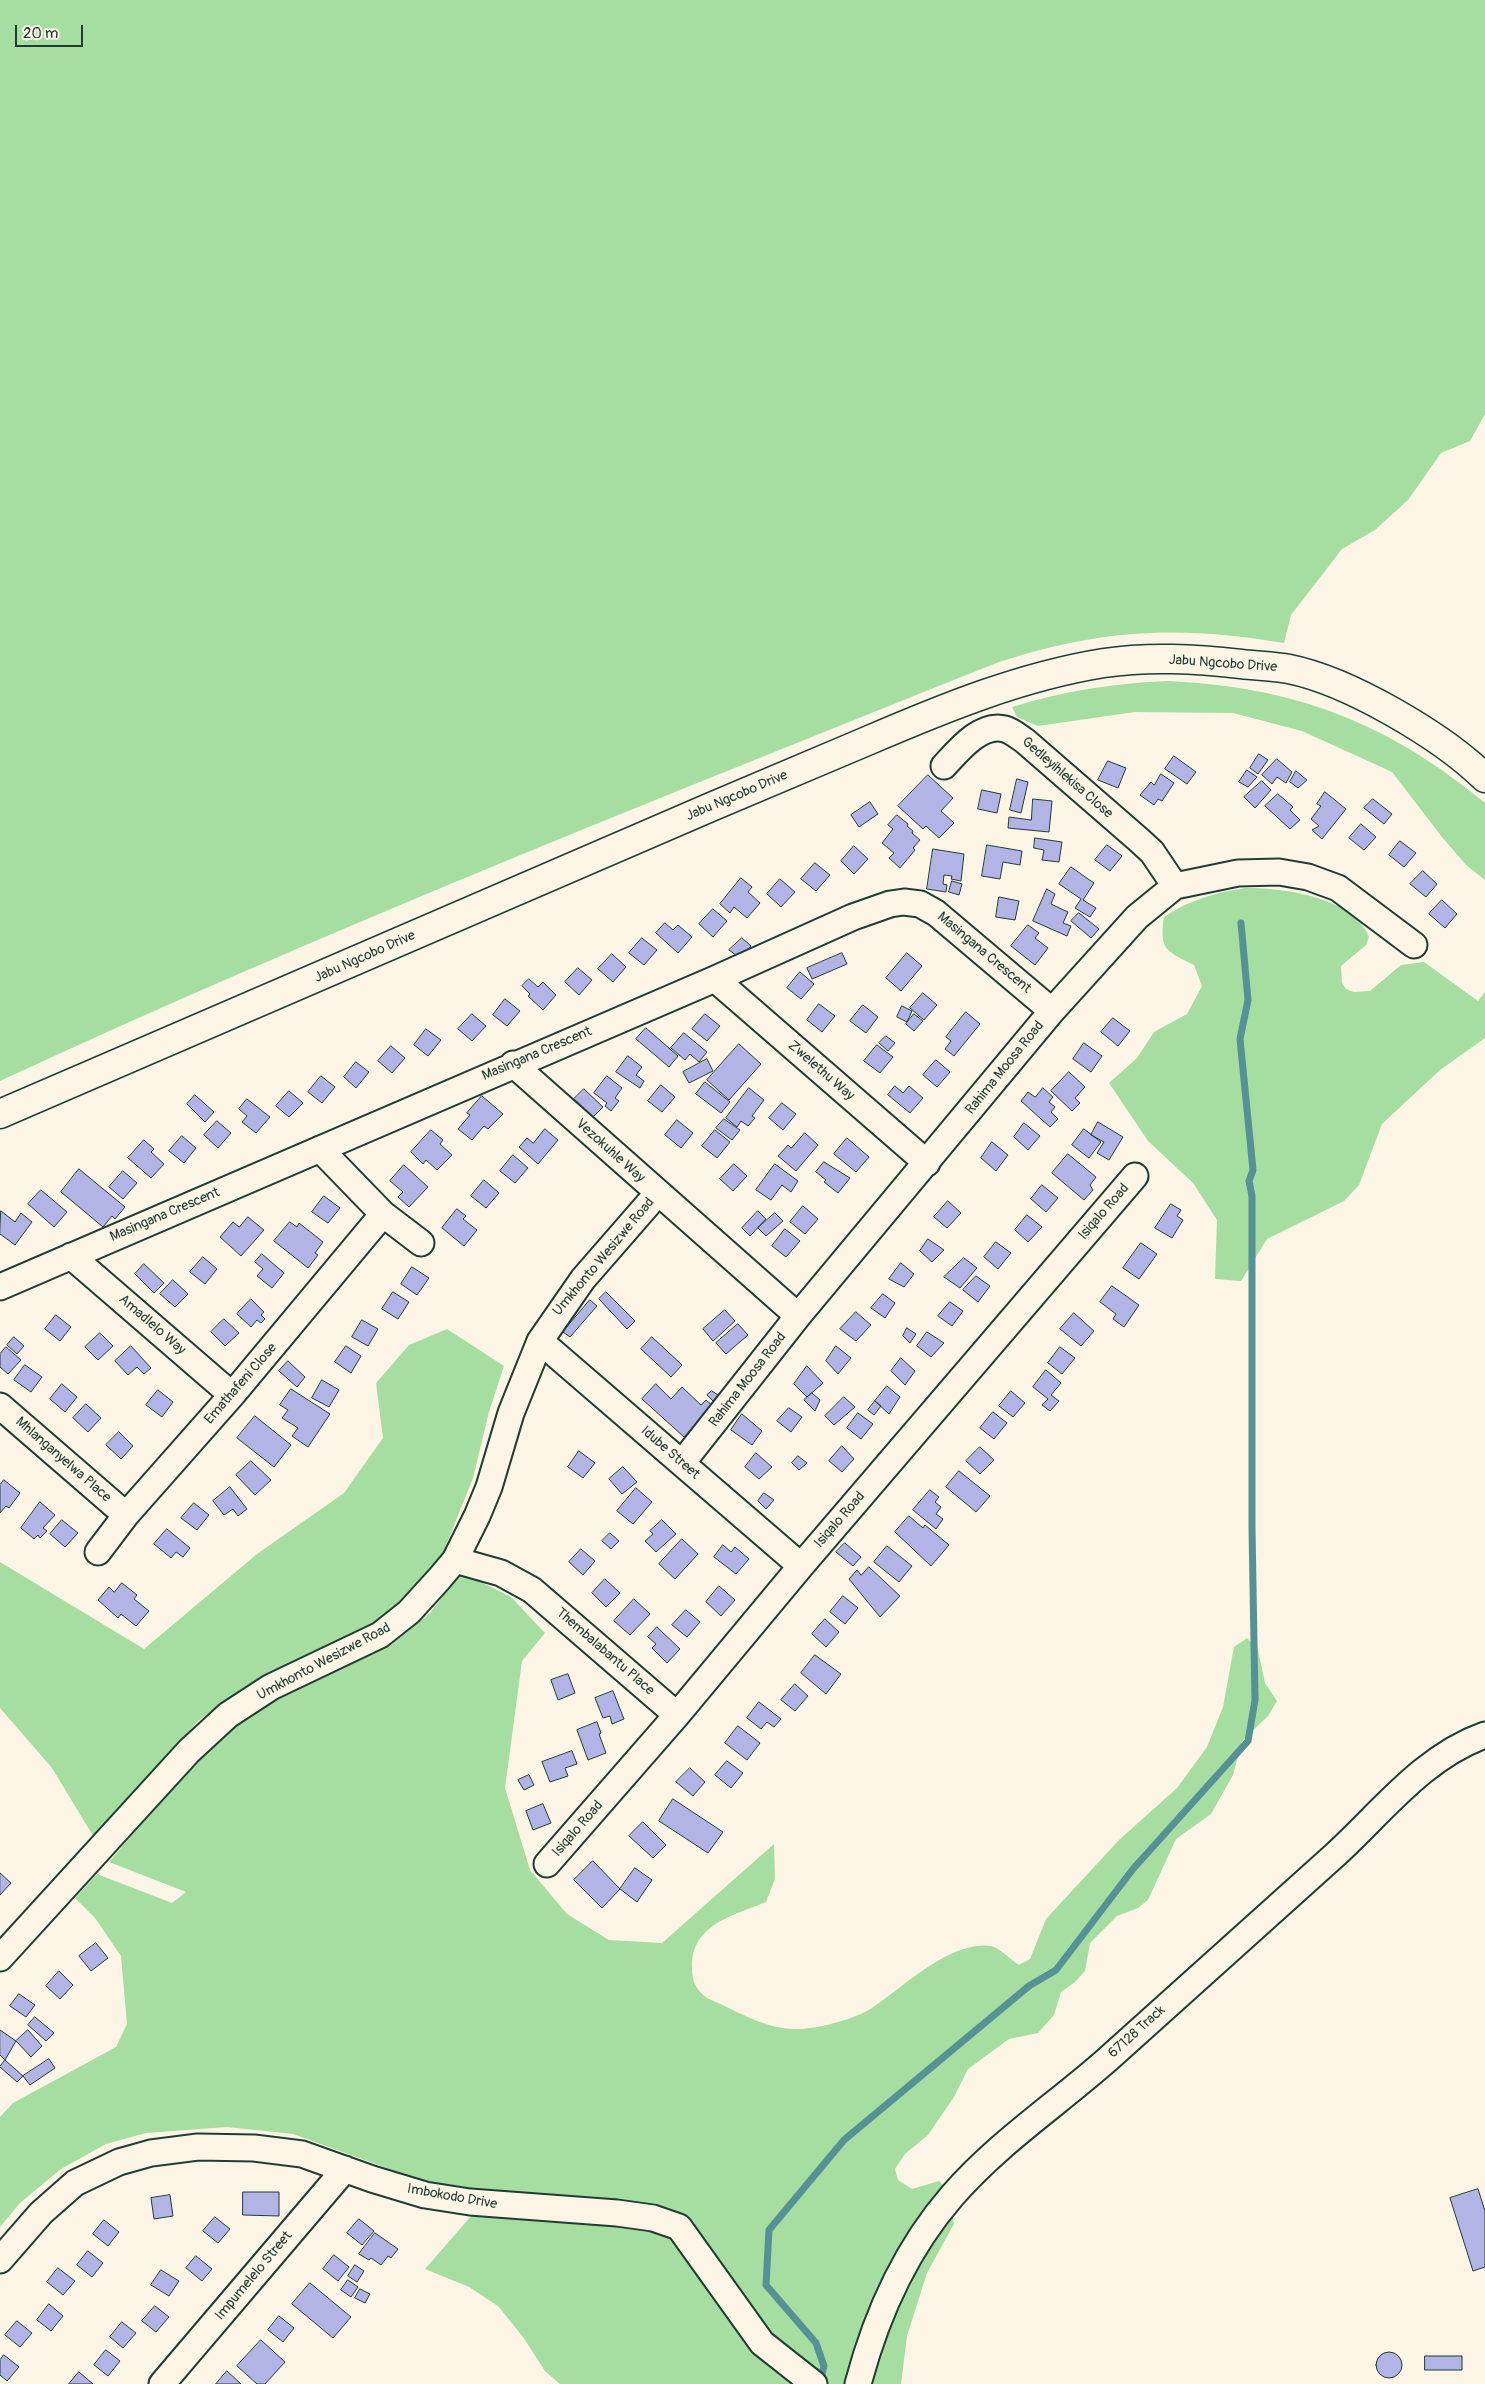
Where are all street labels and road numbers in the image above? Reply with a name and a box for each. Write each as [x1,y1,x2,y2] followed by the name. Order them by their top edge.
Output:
[1168,652,1278,676] street label: Jabu Ngcobo Drive
[1018,734,1116,822] street label: Gedleyihlekisa Close
[684,767,790,825] street label: Jabu Ngcobo Drive
[934,909,1034,997] street label: Masingana Crescent
[312,927,418,987] street label: Jabu Ngcobo Drive
[962,1018,1048,1118] street label: Rahima Moosa Road
[480,1023,594,1085] street label: Masingana Crescent
[784,1038,858,1104] street label: Zwelethu Way
[572,1116,648,1186] street label: Vezokuhle Way
[1075,1181,1133,1243] street label: Isiqalo Road
[108,1184,222,1246] street label: Masingana Crescent
[550,1195,658,1319] street label: Umkhonto Wesizwe Road
[115,1291,189,1359] street label: Amadlelo Way
[706,1329,790,1431] street label: Rahima Moosa Road
[201,1340,281,1428] street label: Emathafeni Close
[12,1414,114,1506] street label: Mhlanganyelwa Place
[637,1423,703,1483] street label: Idube Street
[811,1489,869,1551] street label: Isiqalo Road
[552,1605,658,1699] street label: Thembalabantu Place
[254,1620,394,1704] street label: Umkhonto Wesizwe Road
[549,1798,607,1860] street label: Isiqalo Road
[1105,2002,1169,2062] street label: 67128 Track
[406,2181,498,2213] street label: Imbokodo Drive
[212,2228,296,2324] street label: Impumelelo Street

